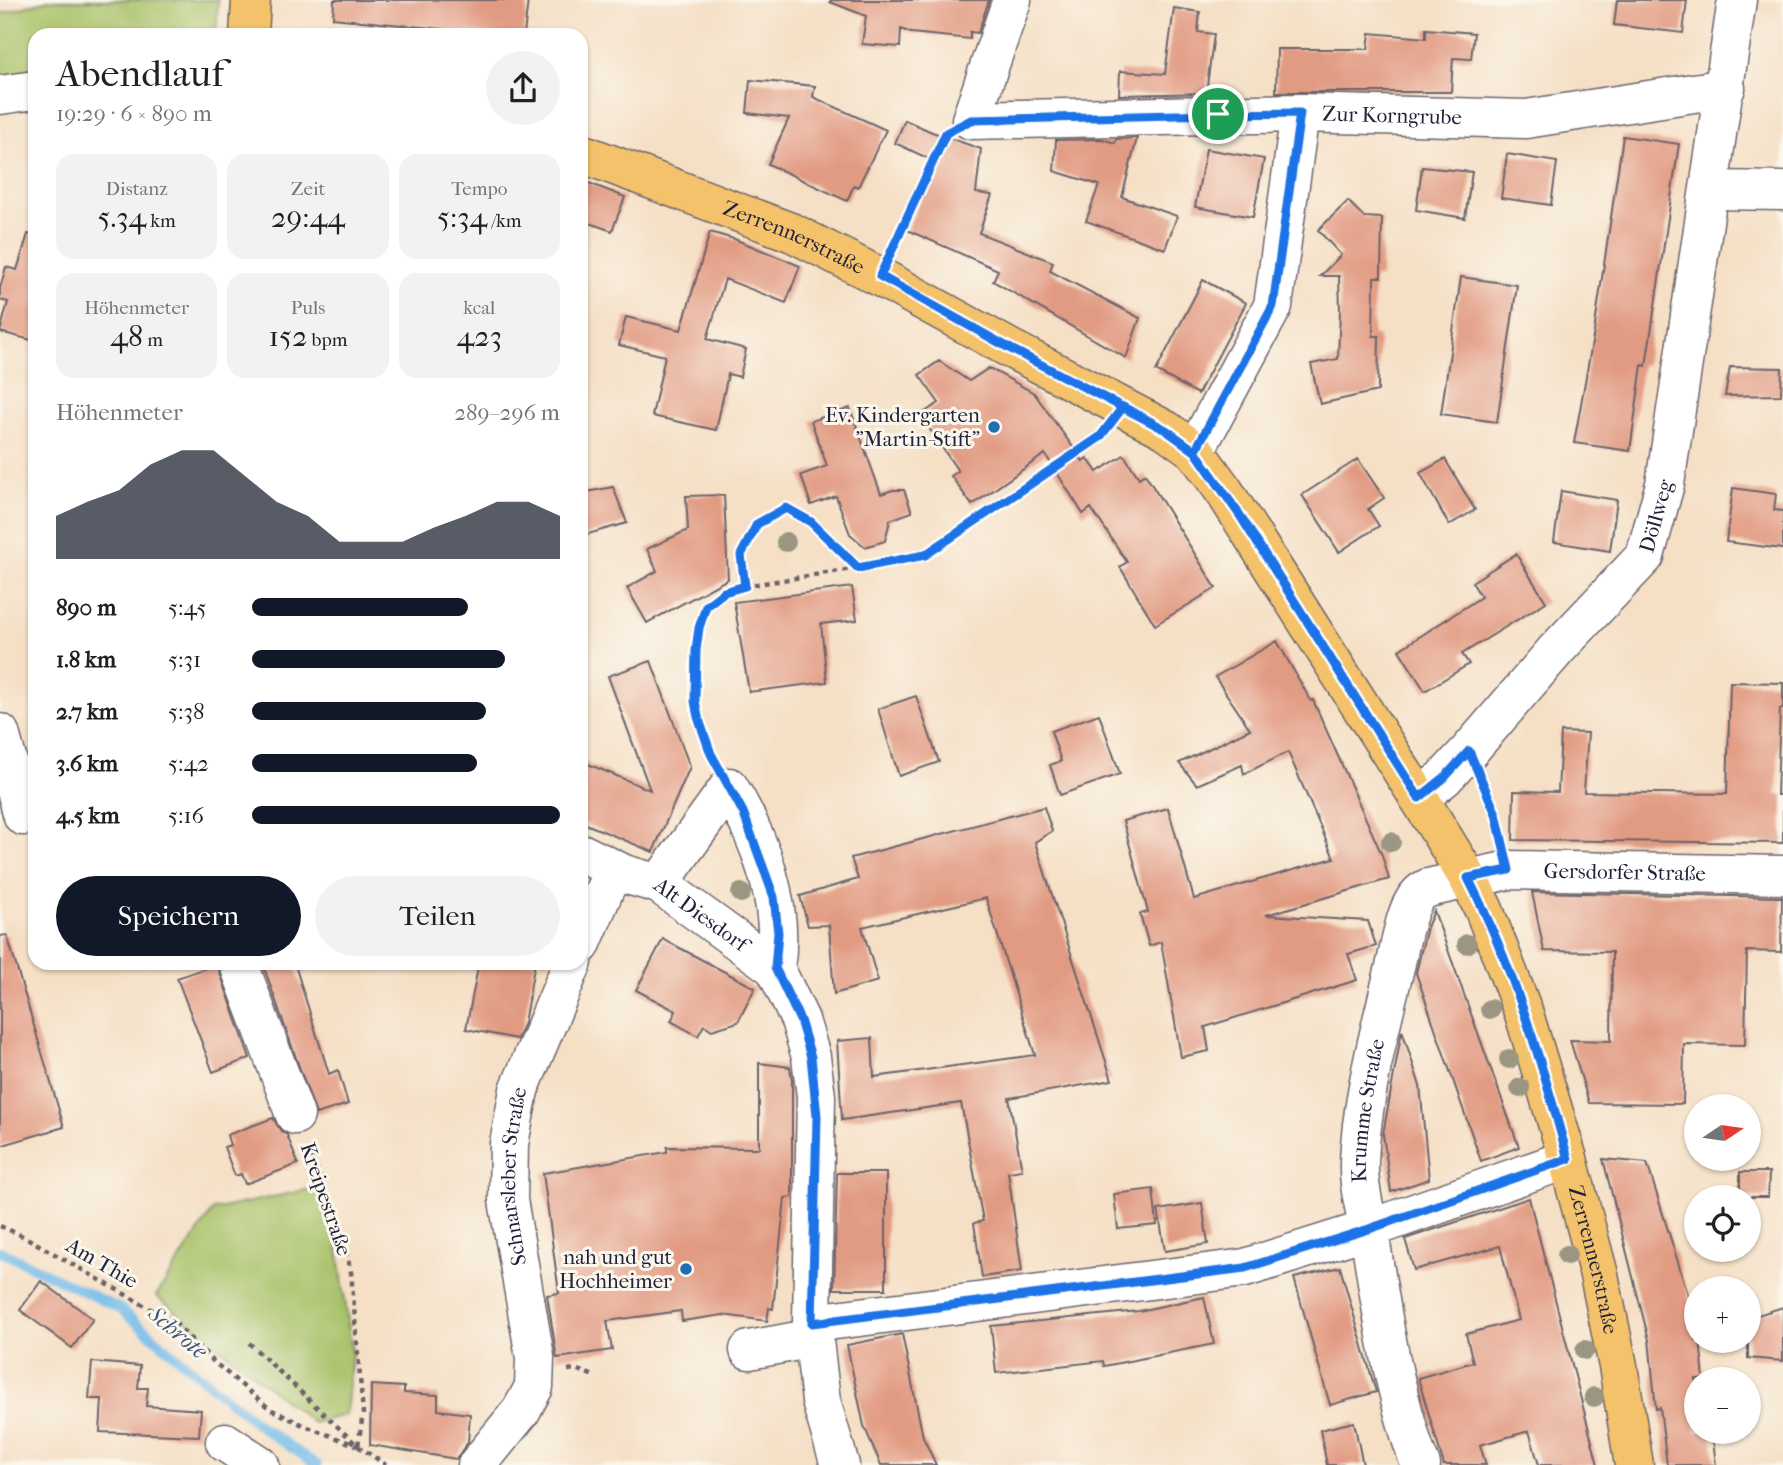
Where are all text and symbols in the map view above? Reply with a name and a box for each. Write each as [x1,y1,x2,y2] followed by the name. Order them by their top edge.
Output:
[56,51,224,96] text: Abendlauf
[486,51,560,125] button: share
[1188,84,1248,144] pin
[1199,95,1237,133] icon: arrive
[56,100,212,127] text: 19:29 · 6 × 890 m
[1322,102,1462,129] street label: Zur Korngrube
[106,178,168,200] text: Distanz
[291,178,325,200] text: Zeit
[451,178,508,200] text: Tempo
[720,196,868,279] street label: Zerrennerstraße
[97,200,146,235] text: 5.34
[271,200,345,235] text: 29:44
[437,200,487,235] text: 5:34
[146,210,176,232] text: km
[487,210,522,232] text: /km
[84,297,189,319] text: Höhenmeter
[291,297,325,319] text: Puls
[463,297,495,319] text: kcal
[110,319,143,354] text: 48
[268,319,307,354] text: 152
[457,319,502,354] text: 423
[143,329,163,351] text: m
[307,329,348,351] text: bpm
[56,399,183,426] text: Höhenmeter
[454,399,560,426] text: 289–296 m
[825,403,980,451] place label: Ev. Kindergarten "Martin-Stift"
[986,419,1002,435] marker: Ev. Kindergarten "Martin-Stift"
[1635,476,1678,555] street label: Döllweg
[56,594,116,621] text: 890 m
[168,594,206,621] text: 5:45
[56,646,116,673] text: 1.8 km
[168,646,201,673] text: 5:31
[56,698,118,725] text: 2.7 km
[168,698,205,725] text: 5:38
[56,750,118,777] text: 3.6 km
[168,750,209,777] text: 5:42
[56,802,120,829] text: 4.5 km
[168,802,204,829] text: 5:16
[1543,859,1706,886] street label: Gersdorfer Straße
[649,872,756,959] street label: Alt Diesdorf
[56,876,301,956] button: Speichern
[315,876,560,956] button: Teilen
[1347,1037,1389,1183] street label: Krumme Straße
[496,1085,531,1267] street label: Schnarsleber Straße
[1684,1094,1760,1171] north arrow
[1684,1094,1761,1444] map controls
[295,1139,357,1259] street label: Kreipestraße
[1564,1183,1623,1336] street label: Zerrennerstraße
[1684,1185,1761,1262] button: locate
[61,1233,142,1293] street label: Am Thie
[559,1245,673,1293] place label: nah und gut Hochheimer
[678,1261,694,1277] marker: nah und gut Hochheimer
[1684,1276,1761,1353] button: +
[142,1299,213,1365] water label: Schrote
[1684,1367,1761,1444] button: −

